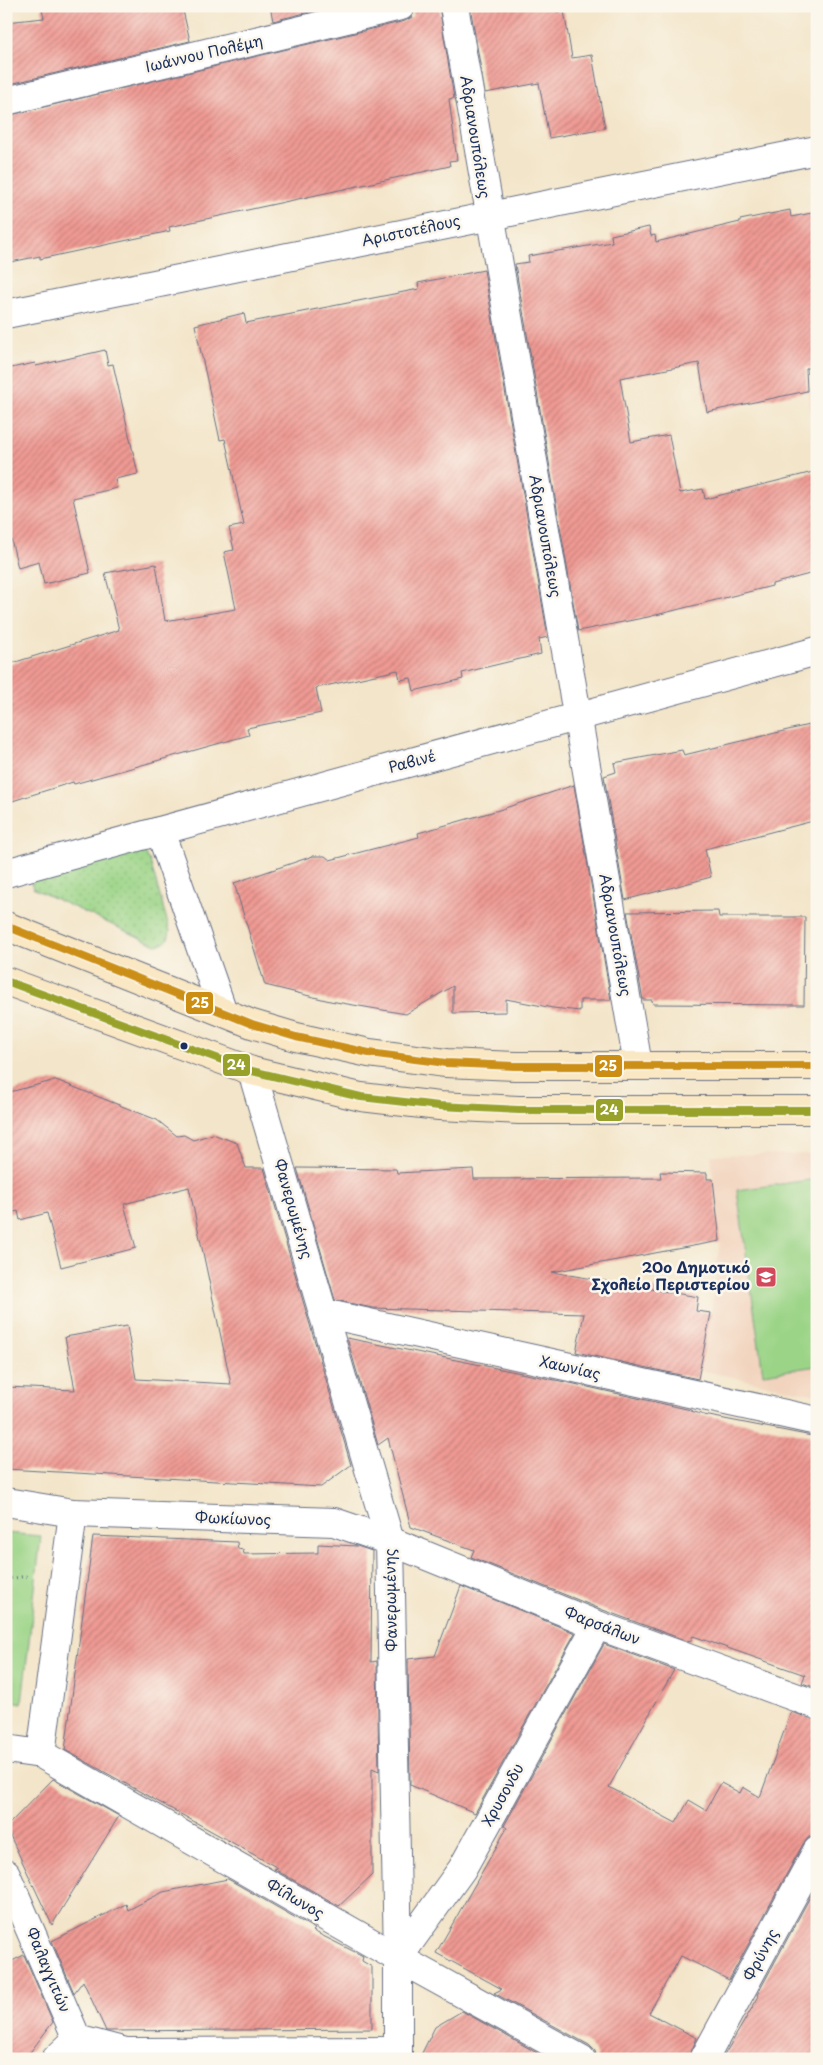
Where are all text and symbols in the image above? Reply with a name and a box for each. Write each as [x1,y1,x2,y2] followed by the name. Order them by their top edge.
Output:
[143,28,265,77] street label: Ιωάννου Πολέμη
[455,74,498,200] street label: Αδριανουπόλεως
[359,208,462,251] street label: Αριστοτέλους
[524,473,569,599] street label: Αδριανουπόλεως
[386,743,438,778] street label: Ραβινέ
[594,872,639,998] street label: Αδριανουπόλεως
[185,991,214,1015] line badge: 25
[191,992,209,1013] text: 25
[179,1041,189,1051] unlabelled marker
[222,1053,251,1077] line badge: 24
[227,1054,246,1075] text: 24
[594,1054,623,1078] line badge: 25
[599,1055,617,1076] text: 25
[595,1098,624,1122] line badge: 24
[600,1099,619,1120] text: 24
[269,1156,320,1261] street label: Φανερωμένης
[591,1255,750,1295] place label: 20ο Δημοτικό Σχολείο Περιστερίου
[754,1265,778,1289] school or university icon: 20ο Δημοτικό Σχολείο Περιστερίου
[538,1348,603,1385] street label: Χαωνίας
[194,1505,272,1530] street label: Φωκίωνος
[377,1548,402,1652] street label: Φανερωμένης
[561,1600,644,1650] street label: Φαρσάλων
[475,1759,528,1830] street label: Χρυσονδυ
[262,1872,329,1924] street label: Φίλωνος
[21,1923,78,2016] street label: Φαλαγγιτών
[736,1924,783,1985] street label: Φρύνης

